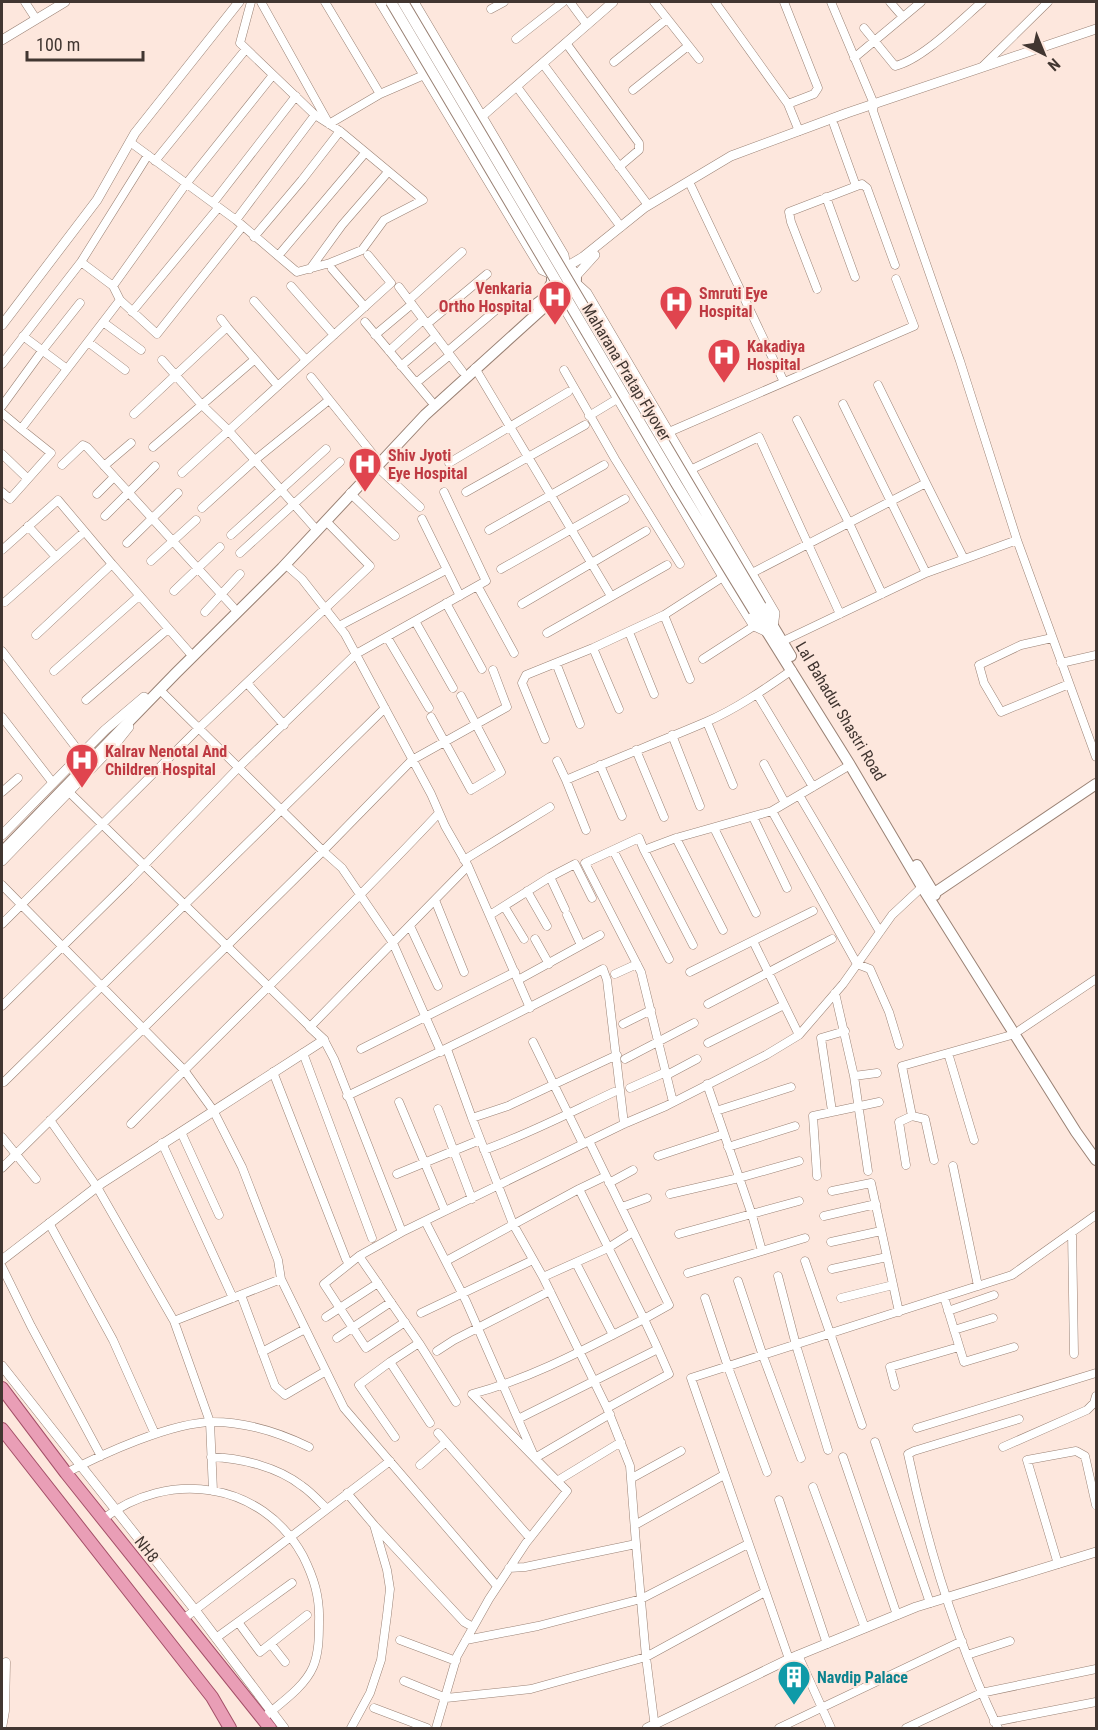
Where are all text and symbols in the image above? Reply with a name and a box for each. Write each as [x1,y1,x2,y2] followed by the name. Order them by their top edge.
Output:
[27,24,142,62] scale bar
[1014,24,1074,84] north arrow
[36,34,80,55] text: 100 m
[1044,54,1064,75] text: N
[439,279,532,316] place label: Venkaria Ortho Hospital
[537,279,573,326] hospital icon: Venkaria Ortho Hospital
[658,284,694,331] hospital icon: Smruti Eye Hospital
[699,284,768,321] place label: Smruti Eye Hospital
[578,300,675,444] street label: Maharana Pratap Flyover
[706,337,742,384] hospital icon: Kakadiya Hospital
[747,337,806,374] place label: Kakadiya Hospital
[347,446,383,493] hospital icon: Shiv Jyoti Eye Hospital
[388,446,468,483] place label: Shiv Jyoti Eye Hospital
[792,638,890,784] street label: Lal Bahadur Shastri Road
[64,742,100,789] hospital icon: Kalrav Nenotal And Children Hospital
[105,742,227,779] place label: Kalrav Nenotal And Children Hospital
[131,1533,163,1566] street label: NH8
[776,1659,812,1706] building icon: Navdip Palace
[817,1668,908,1687] place label: Navdip Palace

